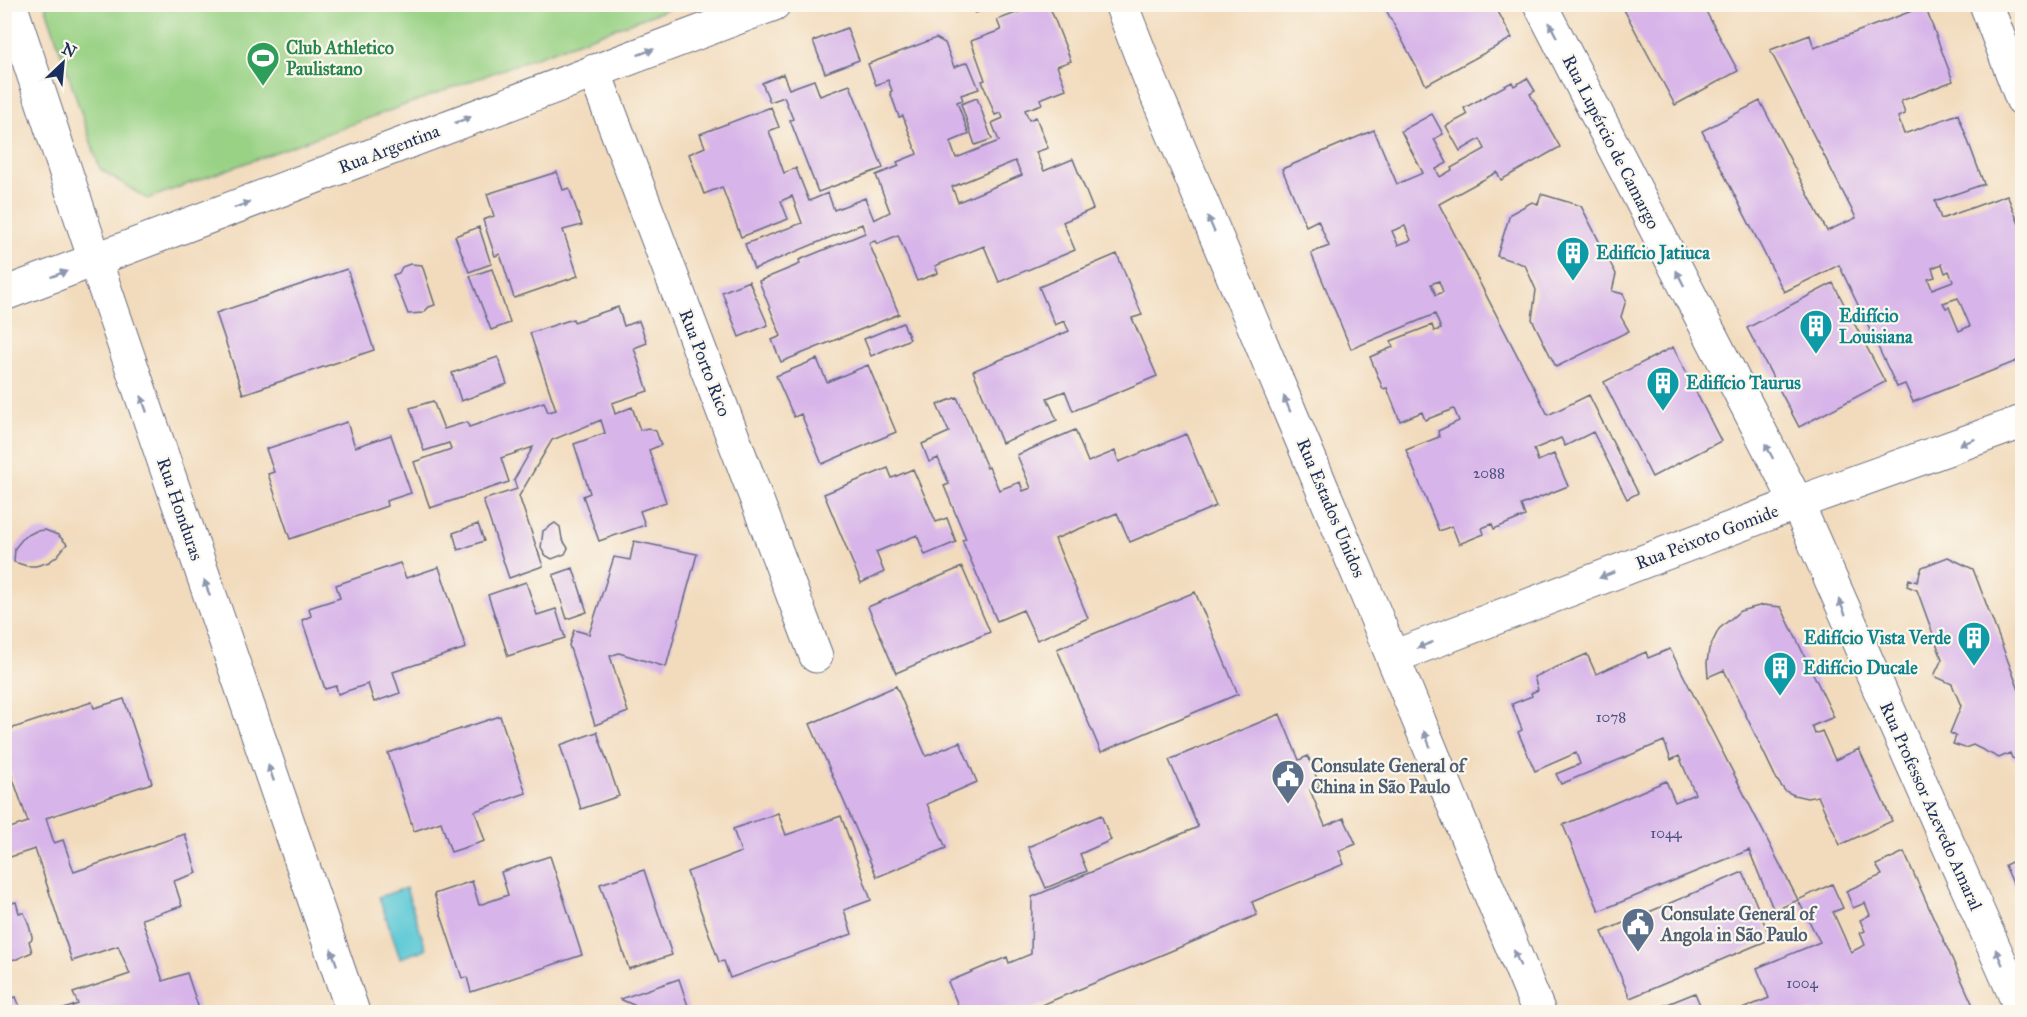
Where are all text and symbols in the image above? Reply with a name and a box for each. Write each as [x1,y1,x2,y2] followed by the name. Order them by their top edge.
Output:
[1548,21,1558,38] one-way arrow
[33,33,93,93] north arrow
[286,37,394,80] place label: Club Athletico Paulistano
[59,38,80,62] text: N
[245,40,281,87] sports icon: Club Athletico Paulistano
[637,46,655,56] one-way arrow
[1557,51,1665,233] street label: Rua Lupércio de Camargo
[455,115,473,125] one-way arrow
[335,119,443,179] street label: Rua Argentina
[233,199,251,209] one-way arrow
[1206,215,1216,233] one-way arrow
[1555,235,1591,282] building icon: Edifício Jatiuca
[1596,242,1710,265] place label: Edifício Jatiuca
[51,268,69,278] one-way arrow
[1676,269,1685,286] one-way arrow
[1839,305,1913,348] place label: Edifício Louisiana
[674,306,736,420] street label: Rua Porto Rico
[1798,308,1834,355] building icon: Edifício Louisiana
[1645,365,1681,412] building icon: Edifício Taurus
[1686,372,1801,394] place label: Edifício Taurus
[138,395,148,413] one-way arrow
[1282,395,1291,413] one-way arrow
[1292,435,1370,581] street label: Rua Estados Unidos
[1958,437,1976,447] one-way arrow
[1764,443,1774,460] one-way arrow
[152,455,208,563] street label: Rua Honduras
[1473,464,1505,482] house number: 2088
[1632,500,1782,574] street label: Rua Peixoto Gomide
[1598,570,1616,580] one-way arrow
[202,579,212,597] one-way arrow
[1838,598,1847,615] one-way arrow
[1956,620,1992,667] building icon: Edifício Vista Verde
[1804,627,1951,649] place label: Edifício Vista Verde
[1416,640,1434,650] one-way arrow
[1762,650,1798,697] building icon: Edifício Ducale
[1803,657,1918,679] place label: Edifício Ducale
[1875,698,1987,914] street label: Rua Professor Azevedo Amaral
[1596,708,1626,726] house number: 1078
[1422,730,1431,748] one-way arrow
[1311,755,1468,798] place label: Consulate General of China in São Paulo
[1270,758,1306,805] public building icon: Consulate General of China in São Paulo
[265,764,275,782] one-way arrow
[1650,824,1682,842] house number: 1044
[1660,903,1818,947] place label: Consulate General of Angola in São Paulo
[1620,906,1656,953] public building icon: Consulate General of Angola in São Paulo
[329,948,338,966] one-way arrow
[1512,949,1522,967] one-way arrow
[1994,949,2003,966] one-way arrow
[1786,974,1818,992] house number: 1004

